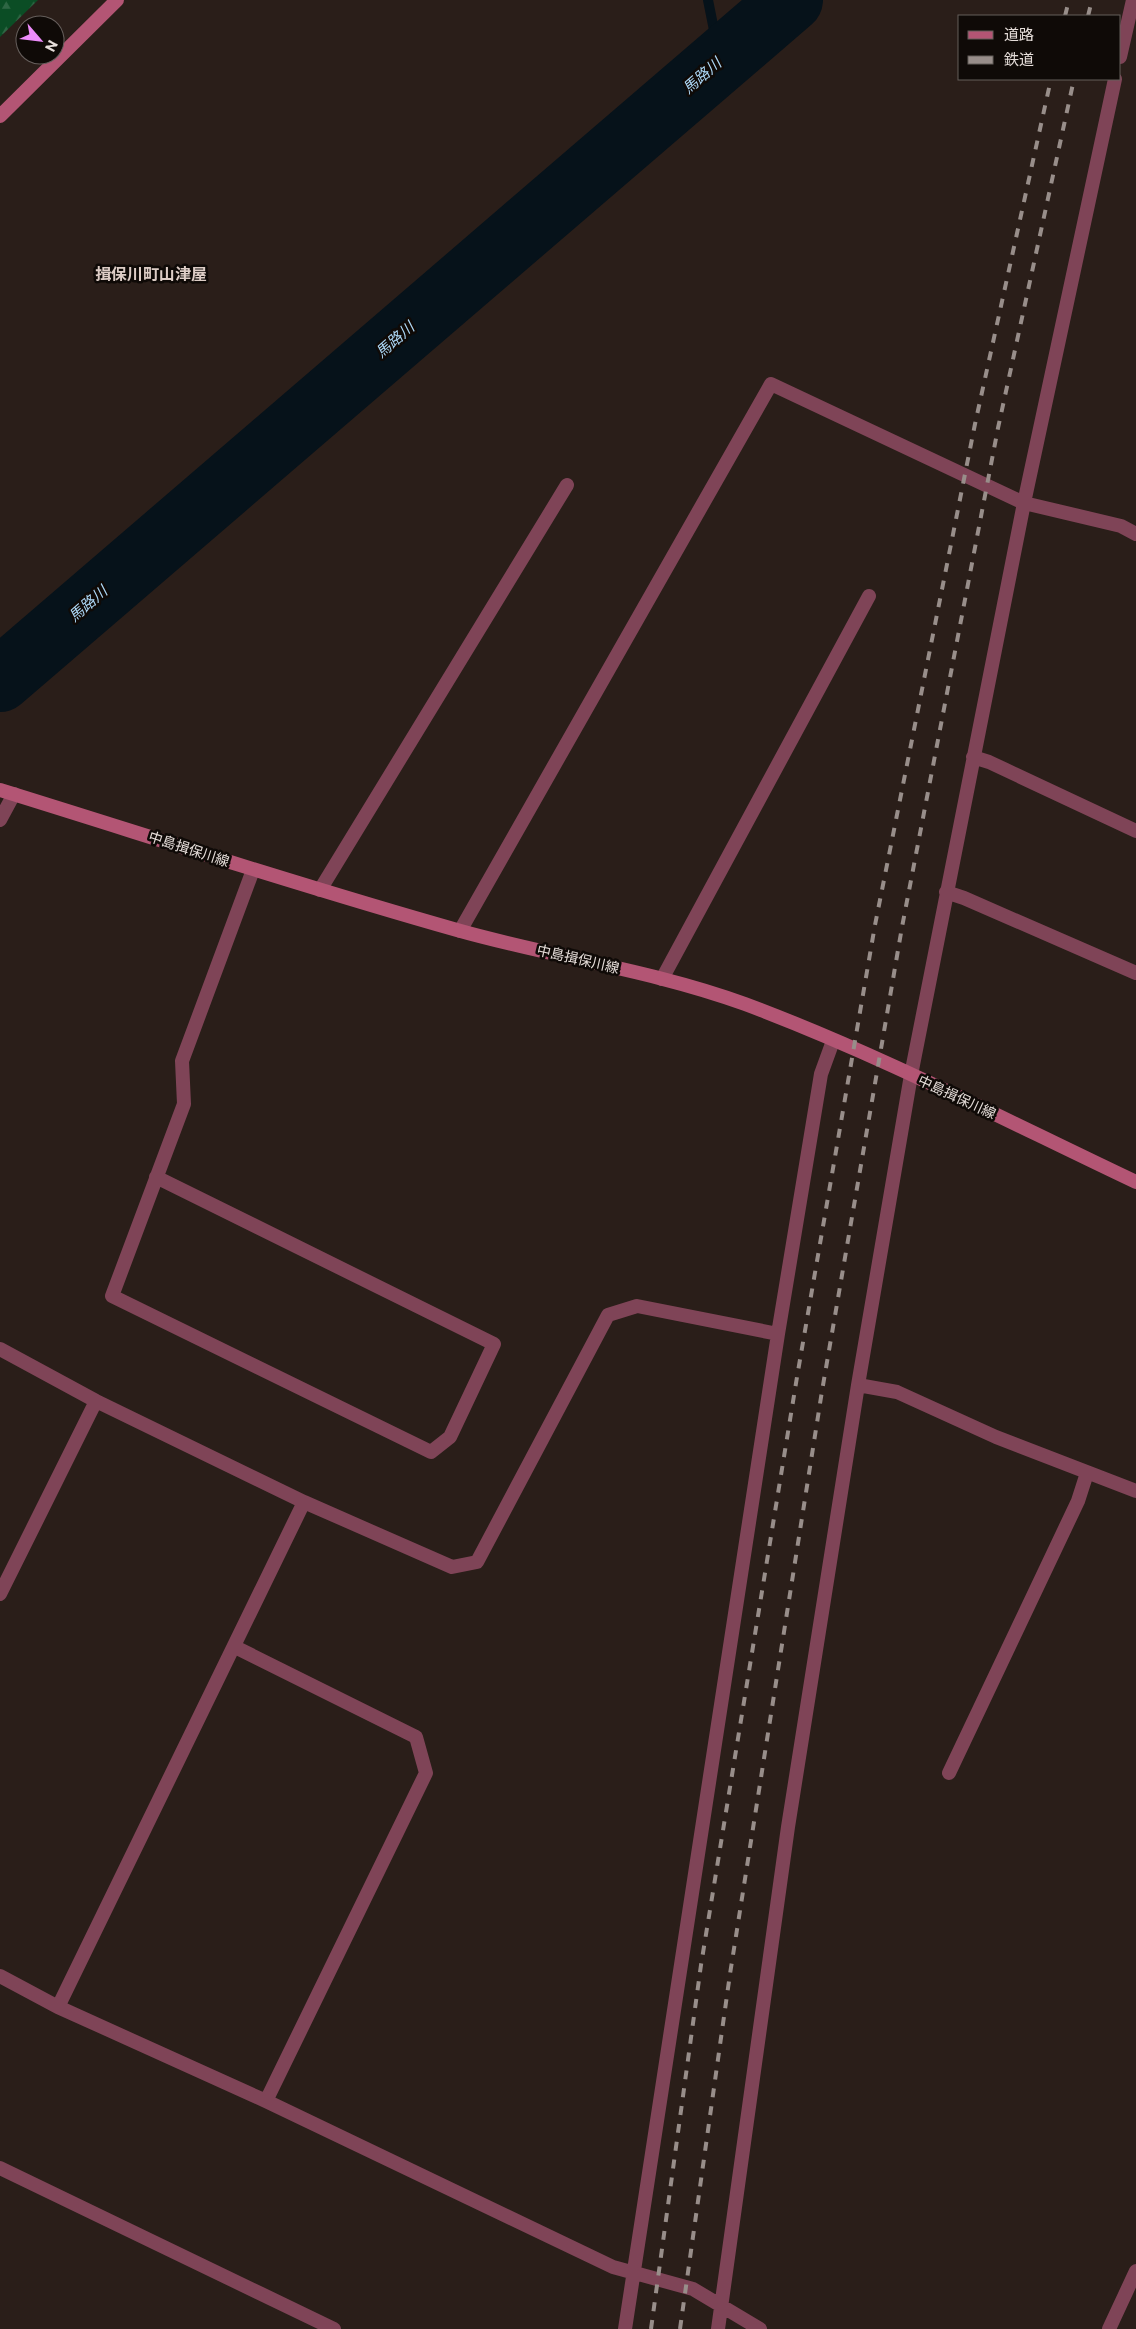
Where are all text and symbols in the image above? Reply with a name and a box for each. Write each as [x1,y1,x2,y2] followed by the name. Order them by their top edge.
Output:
[15,15,65,65] north arrow
[958,15,1121,80] legend
[1004,25,1034,43] text: 道路
[42,38,62,55] text: N
[1004,50,1034,68] text: 鉄道
[678,52,726,97] water label: 馬路川
[95,264,207,283] district label: 揖保川町山津屋
[371,316,419,361] water label: 馬路川
[64,580,112,625] water label: 馬路川
[147,827,232,870] street label: 中島揖保川線
[535,941,621,976] street label: 中島揖保川線
[916,1071,999,1122] street label: 中島揖保川線

